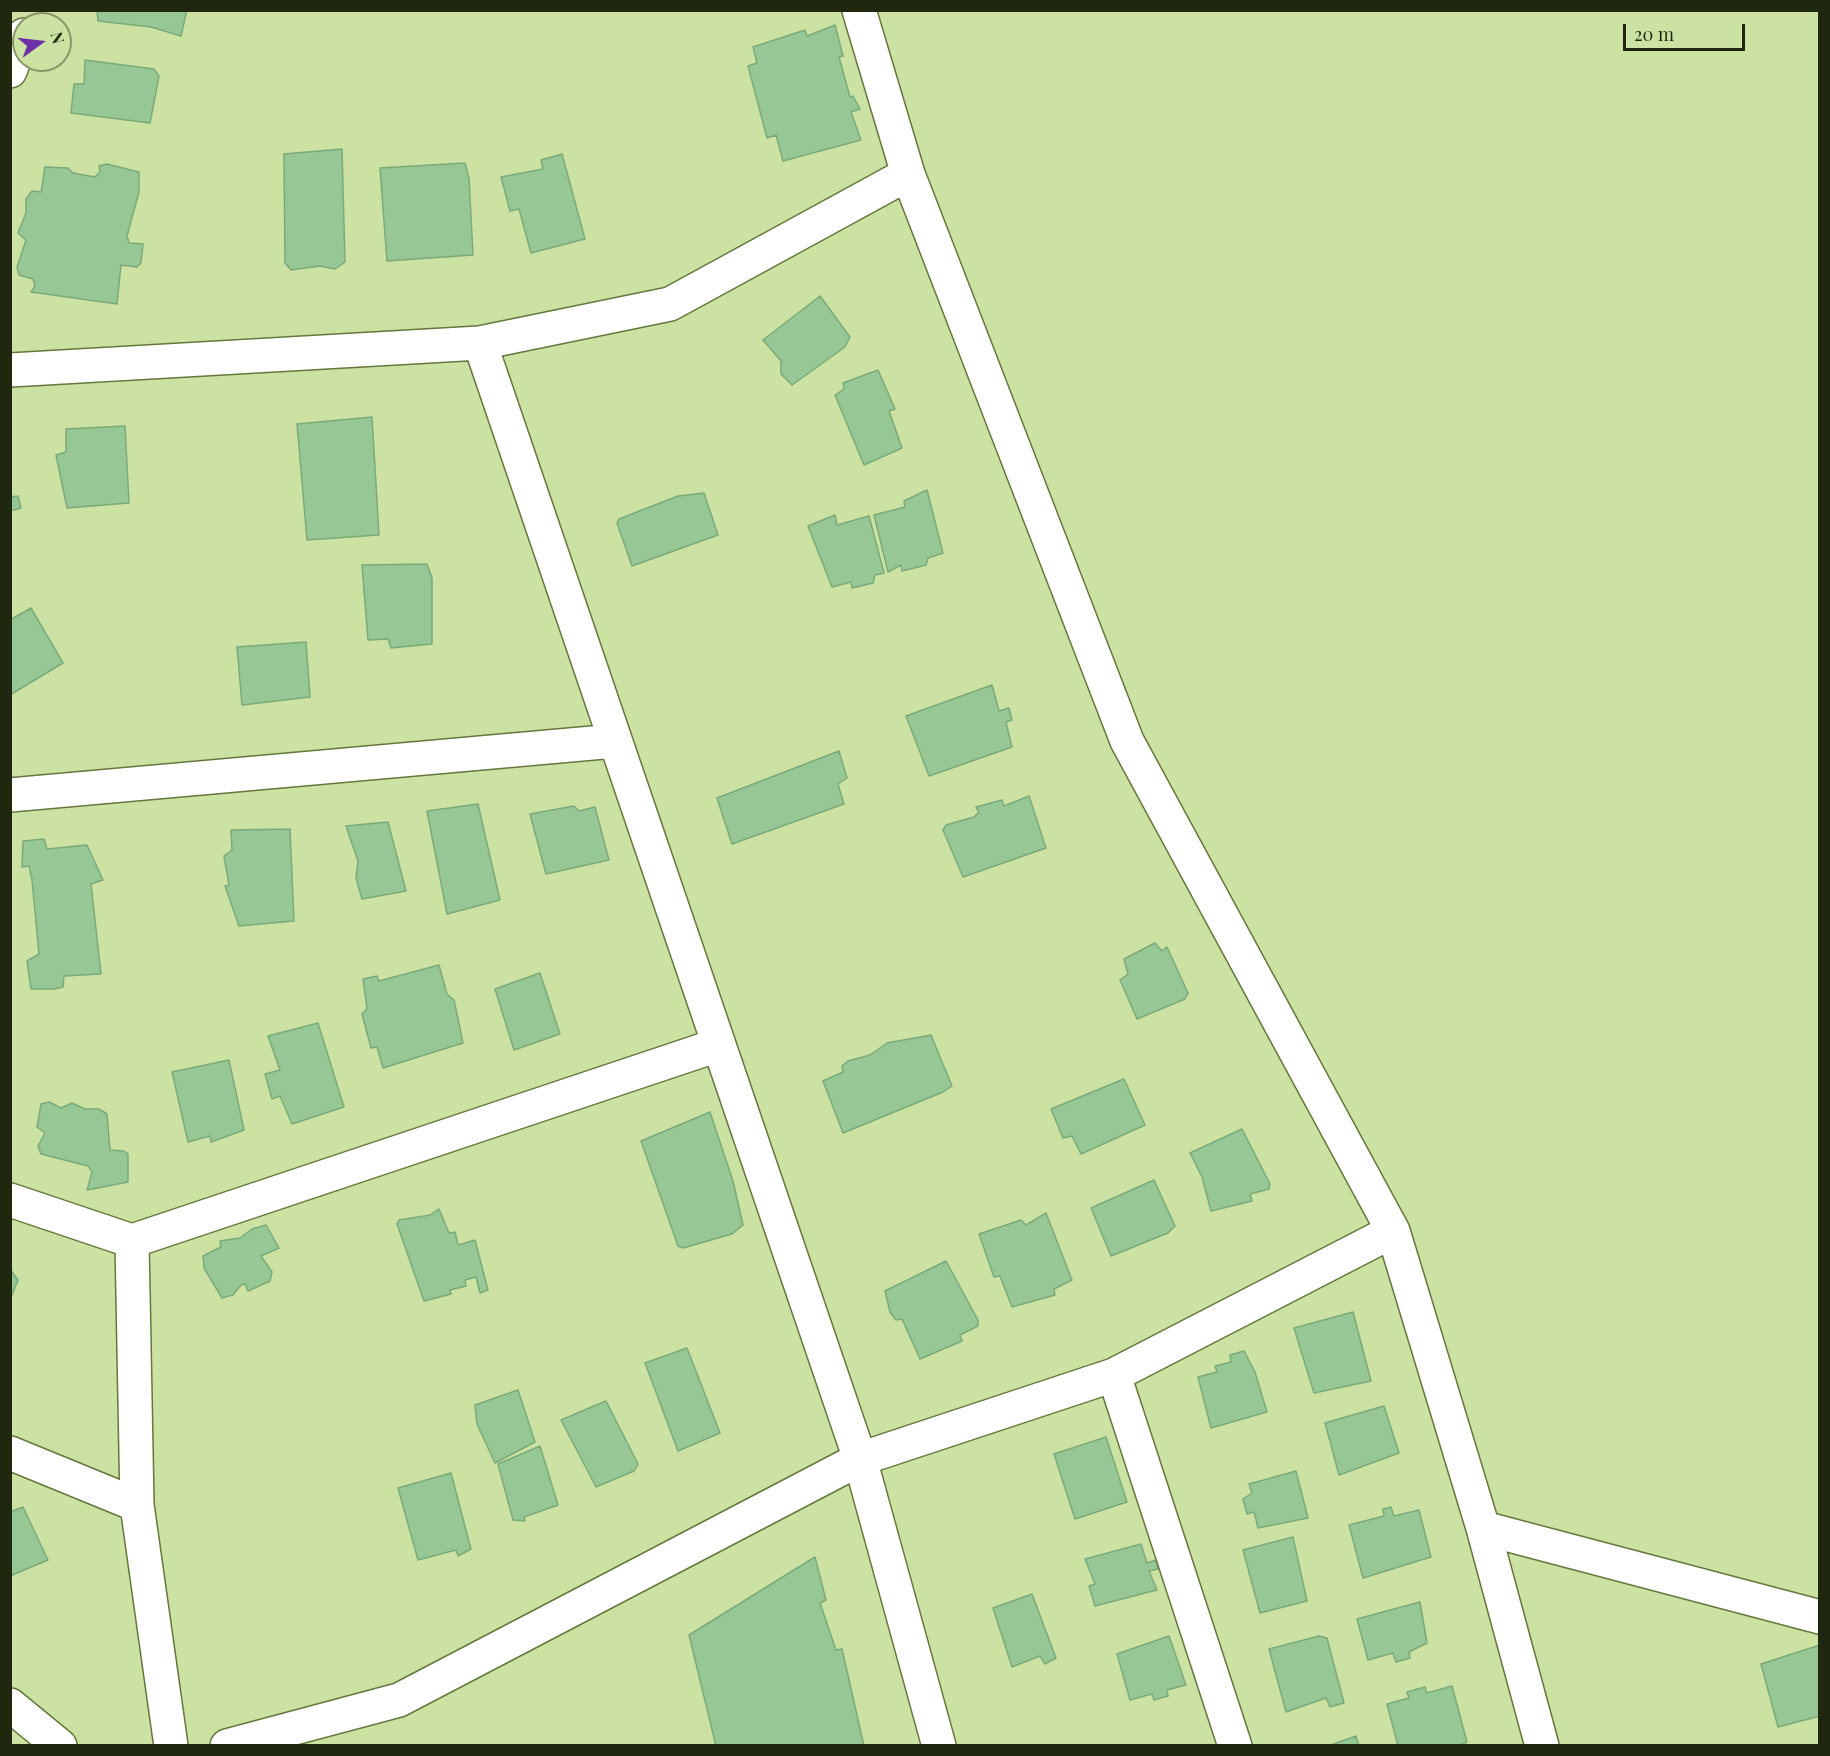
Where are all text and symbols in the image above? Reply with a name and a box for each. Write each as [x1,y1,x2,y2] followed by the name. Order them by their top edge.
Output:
[12,12,72,72] north arrow
[1626,12,1748,50] scale bar
[1634,22,1674,46] text: 20 m
[46,29,70,46] text: N

